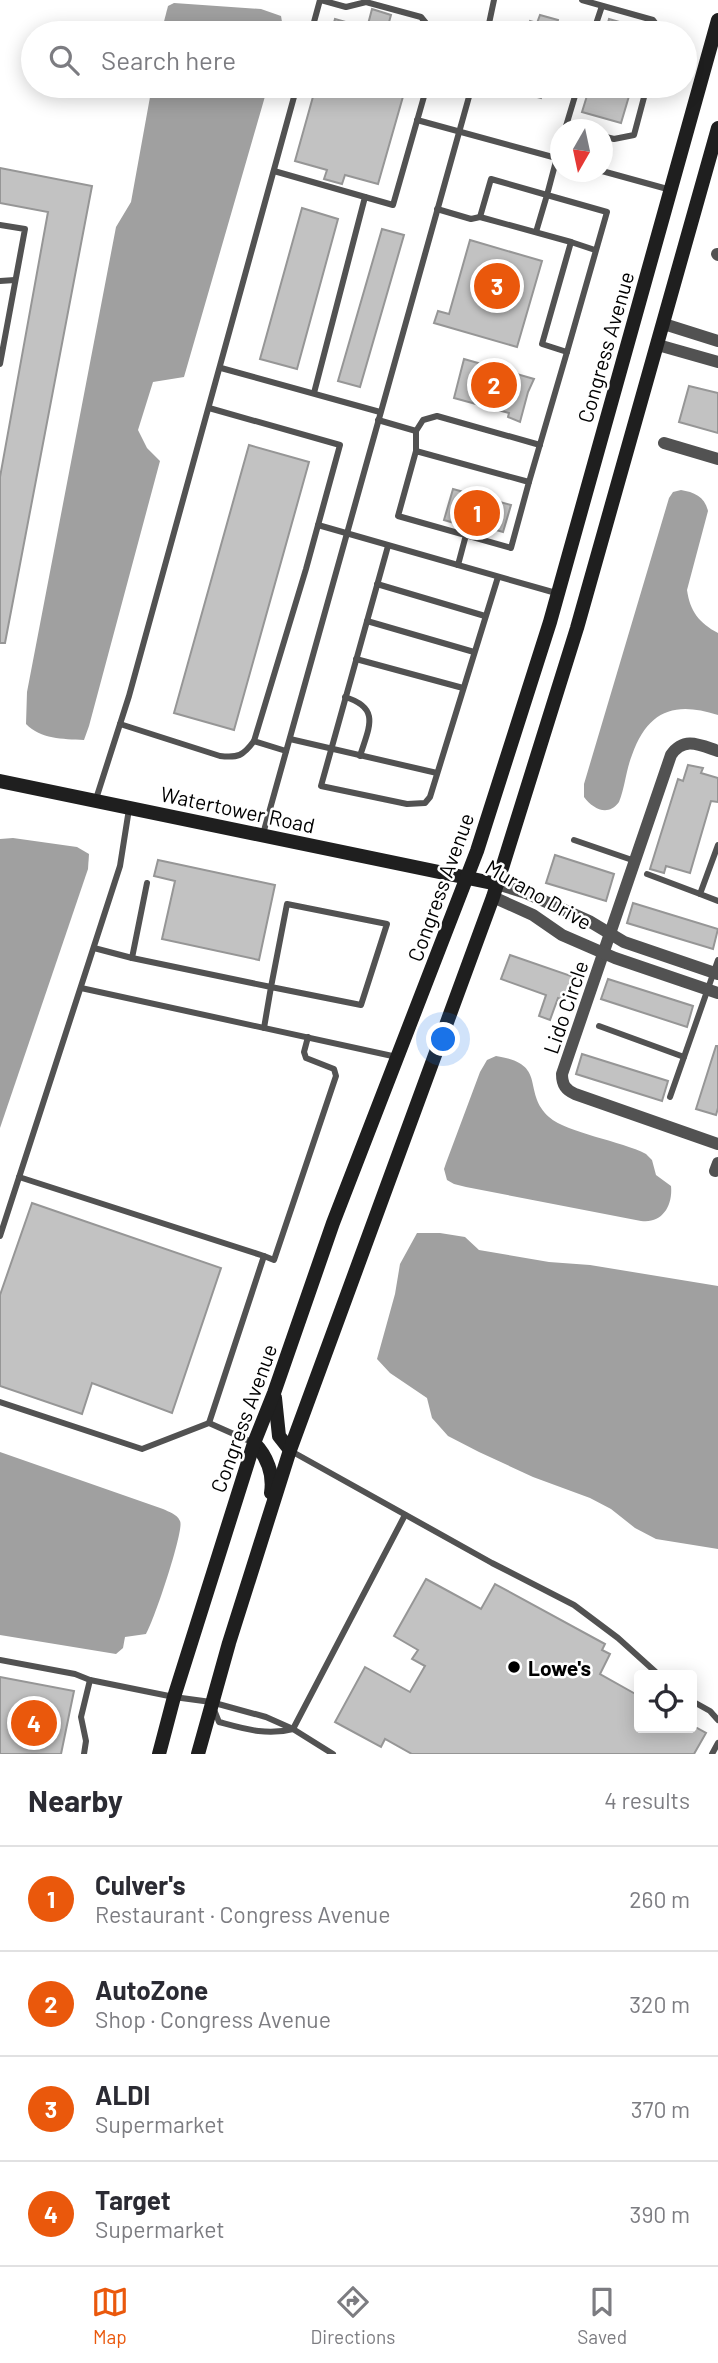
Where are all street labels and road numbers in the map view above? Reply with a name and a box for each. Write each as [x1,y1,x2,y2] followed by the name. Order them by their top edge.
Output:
[571,269,639,425] street label: Congress Avenue
[159,780,317,838] street label: Watertower Road
[402,809,478,965] street label: Congress Avenue
[482,854,596,934] street label: Murano Drive
[537,957,593,1057] street label: Lido Circle
[205,1340,281,1496] street label: Congress Avenue

